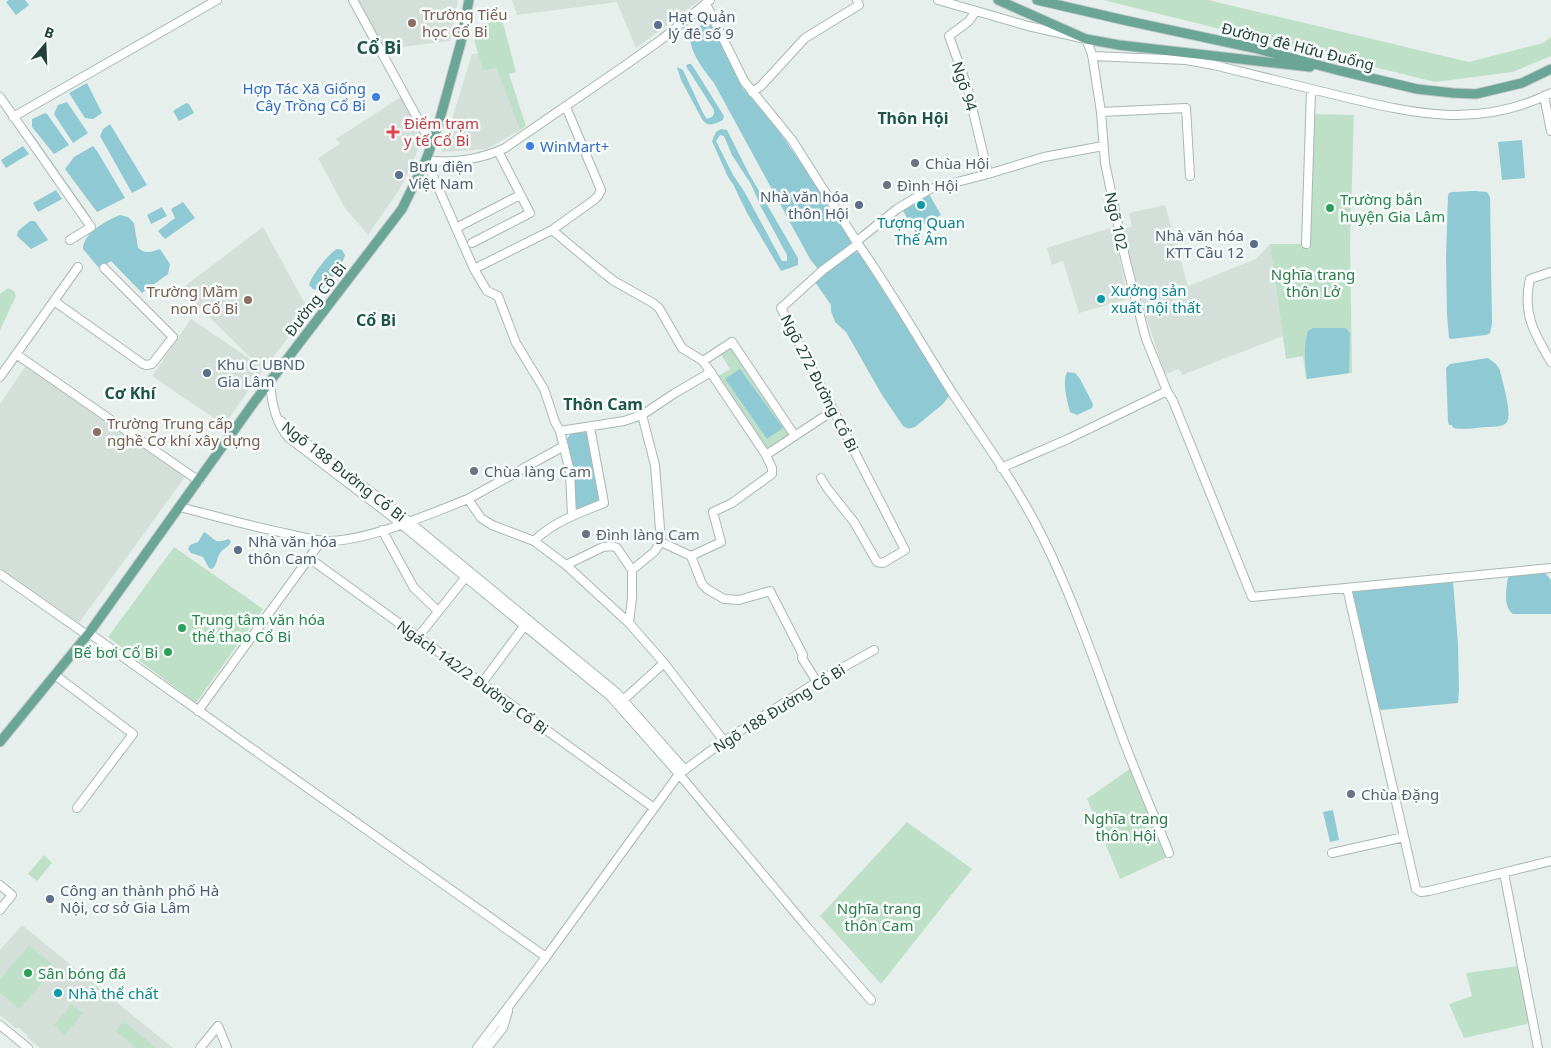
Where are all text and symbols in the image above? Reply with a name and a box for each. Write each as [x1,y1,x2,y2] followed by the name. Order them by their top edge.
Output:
[422,4,507,41] place label: Trường Tiểu học Cổ Bi
[668,6,736,43] place label: Hạt Quản lý đê số 9
[406,17,418,29] marker: Trường Tiểu học Cổ Bi
[1220,17,1376,75] street label: Đường đê Hữu Đuống
[652,19,664,31] marker: Hạt Quản lý đê số 9
[20,20,70,70] north arrow
[42,22,57,43] text: B
[357,35,401,59] district label: Cổ Bi
[948,59,982,114] street label: Ngõ 94
[242,78,366,115] place label: Hợp Tác Xã Giống Cây Trồng Cổ Bi
[370,91,382,103] marker: Hợp Tác Xã Giống Cây Trồng Cổ Bi
[877,107,949,129] district label: Thôn Hội
[404,113,479,150] place label: Điểm trạm y tế Cổ Bi
[386,125,400,139] marker: Điểm trạm y tế Cổ Bi
[540,136,609,156] place label: WinMart+
[524,140,536,152] marker: WinMart+
[925,153,989,173] place label: Chùa Hội
[409,156,474,193] place label: Bưu điện Việt Nam
[909,157,921,169] marker: Chùa Hội
[393,169,405,181] marker: Bưu điện Việt Nam
[897,175,958,195] place label: Đình Hội
[881,179,893,191] marker: Đình Hội
[760,186,849,223] place label: Nhà văn hóa thôn Hội
[1340,189,1445,226] place label: Trường bắn huyện Gia Lâm
[1101,190,1133,252] street label: Ngõ 102
[853,199,865,211] marker: Nhà văn hóa thôn Hội
[915,199,927,211] marker: Tượng Quan Thế Âm
[1324,202,1336,214] marker: Trường bắn huyện Gia Lâm
[877,212,965,249] place label: Tượng Quan Thế Âm
[1155,225,1244,262] place label: Nhà văn hóa KTT Cầu 12
[1248,238,1260,250] marker: Nhà văn hóa KTT Cầu 12
[280,258,350,340] street label: Đường Cổ Bi
[1271,264,1355,301] park label: Nghĩa trang thôn Lở
[1111,280,1201,317] place label: Xưởng sản xuất nội thất
[146,281,238,318] place label: Trường Mầm non Cổ Bi
[1095,293,1107,305] marker: Xưởng sản xuất nội thất
[242,294,254,306] marker: Trường Mầm non Cổ Bi
[356,309,396,331] district label: Cổ Bi
[777,311,863,455] street label: Ngõ 272 Đường Cổ Bi
[217,354,305,391] place label: Khu C UBND Gia Lâm
[201,367,213,379] marker: Khu C UBND Gia Lâm
[104,382,157,404] district label: Cơ Khí
[563,393,643,415] district label: Thôn Cam
[107,413,261,450] place label: Trường Trung cấp nghề Cơ khí xây dựng
[278,416,410,526] street label: Ngõ 188 Đường Cổ Bi
[91,426,103,438] marker: Trường Trung cấp nghề Cơ khí xây dựng
[484,461,591,481] place label: Chùa làng Cam
[468,465,480,477] marker: Chùa làng Cam
[596,524,700,544] place label: Đình làng Cam
[580,528,592,540] marker: Đình làng Cam
[248,531,337,568] place label: Nhà văn hóa thôn Cam
[232,544,244,556] marker: Nhà văn hóa thôn Cam
[192,609,325,646] place label: Trung tâm văn hóa thể thao Cổ Bi
[394,615,552,739] street label: Ngách 142/2 Đường Cổ Bi
[176,622,188,634] marker: Trung tâm văn hóa thể thao Cổ Bi
[74,642,158,662] place label: Bể bơi Cổ Bi
[162,646,174,658] marker: Bể bơi Cổ Bi
[709,659,849,757] street label: Ngõ 188 Đường Cổ Bi
[1361,784,1439,804] place label: Chùa Đặng
[1345,788,1357,800] marker: Chùa Đặng
[1084,808,1168,845] park label: Nghĩa trang thôn Hội
[60,880,219,917] place label: Công an thành phố Hà Nội, cơ sở Gia Lâm
[44,893,56,905] marker: Công an thành phố Hà Nội, cơ sở Gia Lâm
[837,898,921,935] park label: Nghĩa trang thôn Cam
[38,963,126,983] place label: Sân bóng đá
[22,967,34,979] marker: Sân bóng đá
[68,983,159,1003] place label: Nhà thể chất
[52,987,64,999] marker: Nhà thể chất

